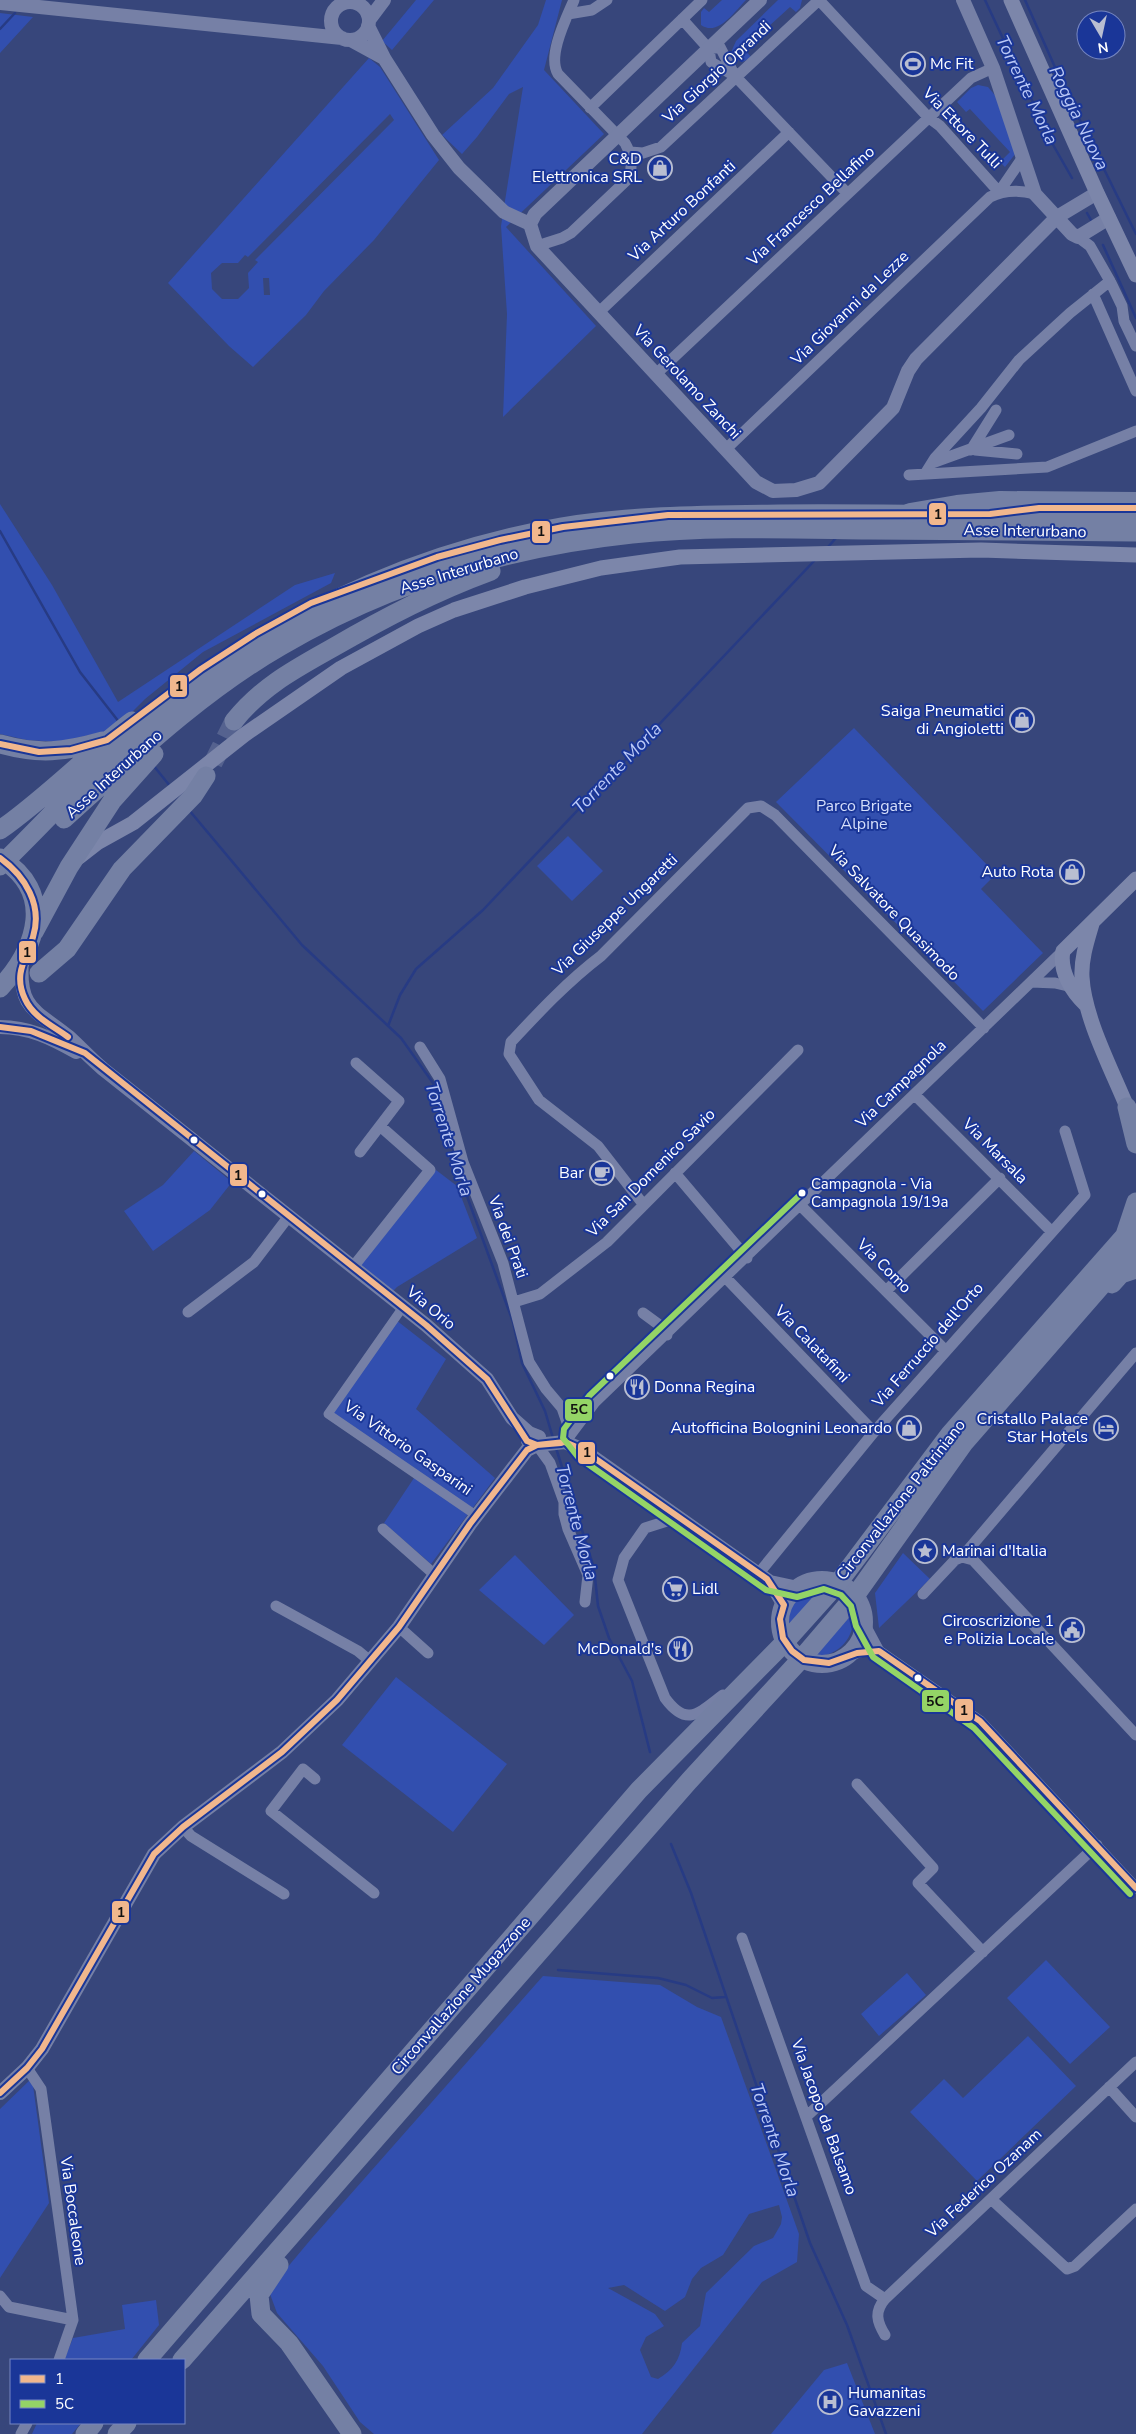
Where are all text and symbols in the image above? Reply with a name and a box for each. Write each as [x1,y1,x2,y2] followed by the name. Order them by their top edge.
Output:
[1076,10,1126,60] north arrow
[657,16,776,129] street label: Via Giorgio Oprandi
[990,31,1064,149] water label: Torrente Morla
[1096,37,1110,58] text: N
[900,51,926,77] sports icon: Mc Fit
[930,53,974,75] place label: Mc Fit
[1043,62,1115,174] water label: Roggia Nuova
[917,82,1006,174] street label: Via Ettore Tulli
[742,141,880,272] street label: Via Francesco Bellafino
[532,148,642,188] place label: C&D Elettronica SRL
[623,155,740,267] street label: Via Arturo Bonfanti
[647,155,673,181] shop icon: C&D Elettronica SRL
[785,246,914,371] street label: Via Giovanni da Lezze
[627,319,746,444] street label: Via Gerolamo Zanchi
[928,502,947,526] line badge: 1
[934,505,942,524] text: 1
[963,519,1087,543] street label: Asse Interurbano
[531,520,551,544] line badge: 1
[537,522,545,541] text: 1
[397,542,521,600] street label: Asse Interurbano
[169,674,188,698] line badge: 1
[175,677,183,696] text: 1
[881,700,1004,740] place label: Saiga Pneumatici di Angioletti
[1009,707,1035,733] shop icon: Saiga Pneumatici di Angioletti
[567,717,667,819] water label: Torrente Morla
[61,725,167,823] street label: Asse Interurbano
[816,795,912,835] park label: Parco Brigate Alpine
[822,839,965,986] street label: Via Salvatore Quasimodo
[547,849,683,981] street label: Via Giuseppe Ungaretti
[1059,859,1085,885] shop icon: Auto Rota
[981,861,1054,883] place label: Auto Rota
[18,940,37,964] line badge: 1
[23,943,31,962] text: 1
[850,1035,951,1134] street label: Via Campagnola
[419,1079,479,1199] water label: Torrente Morla
[581,1104,720,1243] street label: Via San Domenico Savio
[957,1113,1033,1189] street label: Via Marsala
[189,1135,199,1145] unlabelled marker
[589,1160,615,1186] cafe icon: Bar
[559,1162,584,1184] place label: Bar
[229,1163,248,1187] line badge: 1
[234,1166,242,1185] text: 1
[811,1174,948,1212] place label: Campagnola - Via Campagnola 19/19a
[797,1188,807,1198] marker: Campagnola - Via Campagnola 19/19a
[257,1189,267,1199] unlabelled marker
[483,1192,533,1281] street label: Via dei Prati
[851,1233,916,1298] street label: Via Como
[867,1278,989,1413] street label: Via Ferruccio dell'Orto
[401,1280,460,1335] street label: Via Orio
[769,1300,855,1388] street label: Via Calatafimi
[605,1371,615,1381] unlabelled marker
[624,1374,650,1400] restaurant icon: Donna Regina
[654,1376,755,1398] place label: Donna Regina
[339,1395,477,1501] street label: Via Vittorio Gasparini
[564,1398,593,1422] line badge: 5C
[570,1400,588,1419] text: 5C
[976,1408,1088,1448] place label: Cristallo Palace Star Hotels
[831,1415,971,1585] street label: Circonvallazione Paltriniano
[896,1415,922,1441] shop icon: Autofficina Bolognini Leonardo
[1093,1415,1119,1441] hotel icon: Cristallo Palace Star Hotels
[670,1417,892,1439] place label: Autofficina Bolognini Leonardo
[577,1441,596,1465] line badge: 1
[583,1443,591,1462] text: 1
[550,1461,604,1583] water label: Torrente Morla
[912,1538,938,1564] place icon: Marinai d'Italia
[942,1540,1047,1562] place label: Marinai d'Italia
[662,1576,688,1602] supermarket icon: Lidl
[692,1578,719,1600] place label: Lidl
[942,1610,1054,1650] place label: Circoscrizione 1 e Polizia Locale
[1059,1617,1085,1643] public building icon: Circoscrizione 1 e Polizia Locale
[667,1636,693,1662] restaurant icon: McDonald's
[577,1638,662,1660] place label: McDonald's
[913,1673,923,1683] unlabelled marker
[921,1689,950,1713] line badge: 5C
[926,1692,944,1711] text: 5C
[954,1698,974,1722] line badge: 1
[960,1701,968,1720] text: 1
[111,1900,130,1924] line badge: 1
[117,1903,125,1922] text: 1
[386,1912,536,2080] street label: Circonvallazione Mugazzone
[785,2035,862,2198] street label: Via Jacopo da Balsamo
[744,2080,806,2200] water label: Torrente Morla
[920,2123,1047,2243] street label: Via Federico Ozanam
[54,2154,92,2267] street label: Via Boccaleone
[10,2359,185,2424] legend
[55,2369,64,2389] text: 1
[848,2382,926,2422] place label: Humanitas Gavazzeni
[817,2389,843,2415] hospital icon: Humanitas Gavazzeni
[55,2394,74,2414] text: 5C

